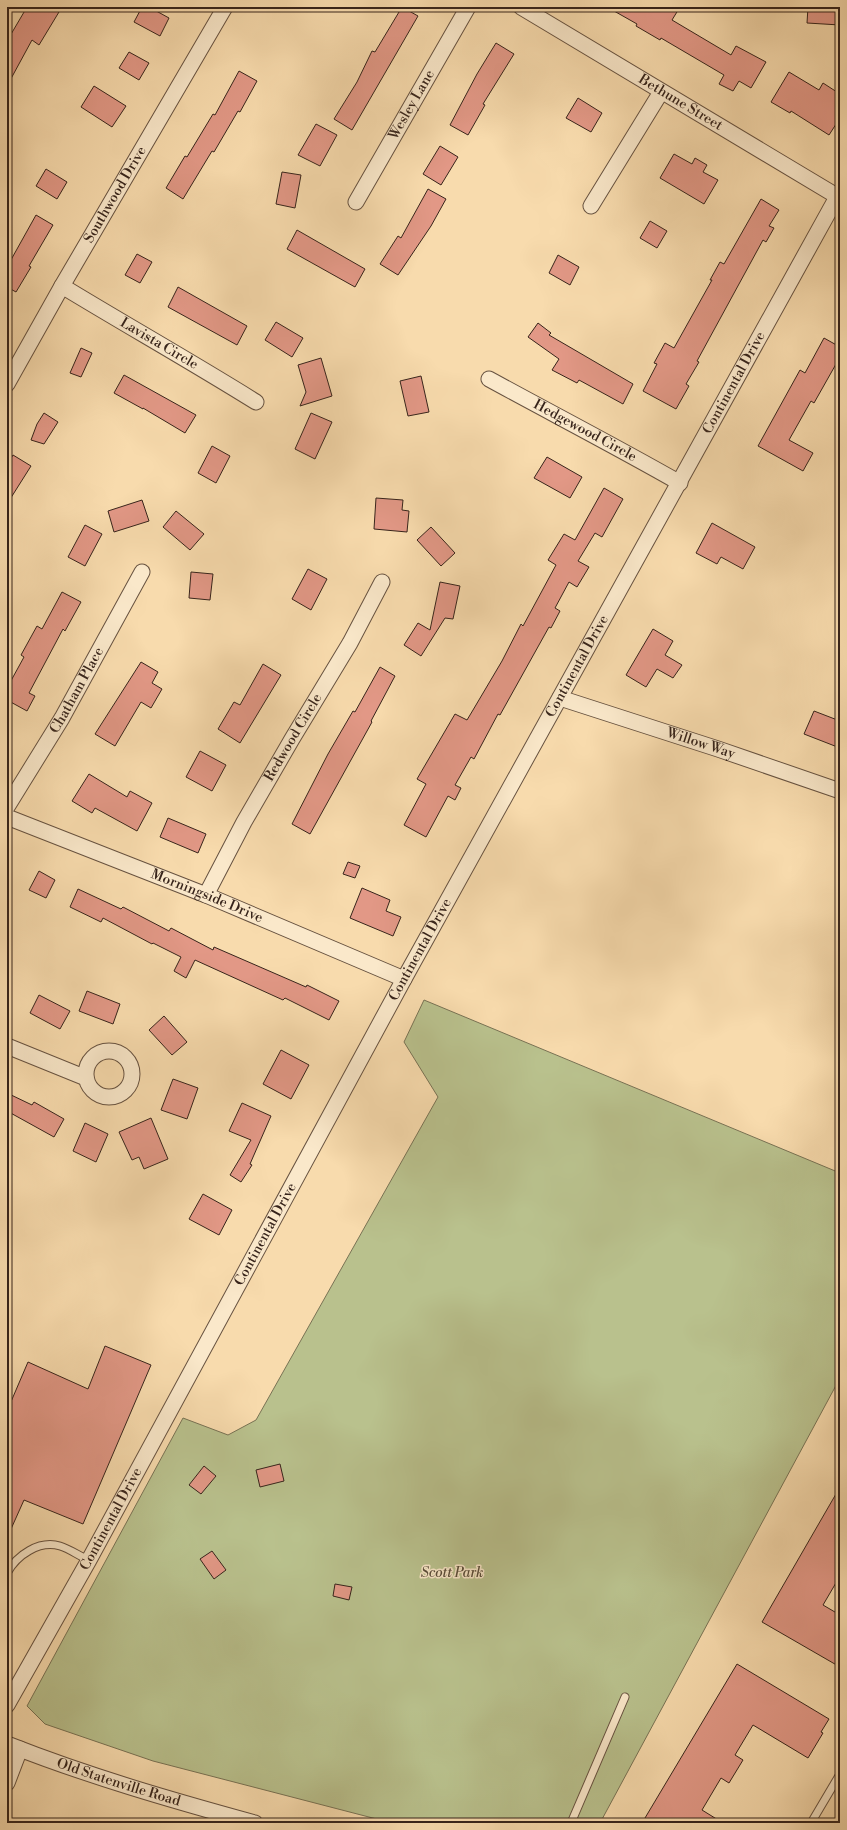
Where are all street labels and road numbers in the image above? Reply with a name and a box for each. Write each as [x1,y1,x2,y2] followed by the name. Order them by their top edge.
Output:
[384,67,439,144] street label: Wesley Lane
[634,70,726,135] street label: Bethune Street
[80,143,151,246] street label: Southwood Drive
[117,314,201,374] street label: Lavista Circle
[699,328,770,437] street label: Continental Drive
[530,396,640,466] street label: Hedgewood Circle
[542,612,613,721] street label: Continental Drive
[46,644,108,737] street label: Chatham Place
[260,690,326,785] street label: Redwood Circle
[663,724,738,763] street label: Willow Way
[148,865,266,927] street label: Morningside Drive
[385,895,456,1004] street label: Continental Drive
[230,1180,301,1289] street label: Continental Drive
[76,1465,146,1574] street label: Continental Drive
[54,1754,182,1811] street label: Old Statenville Road

